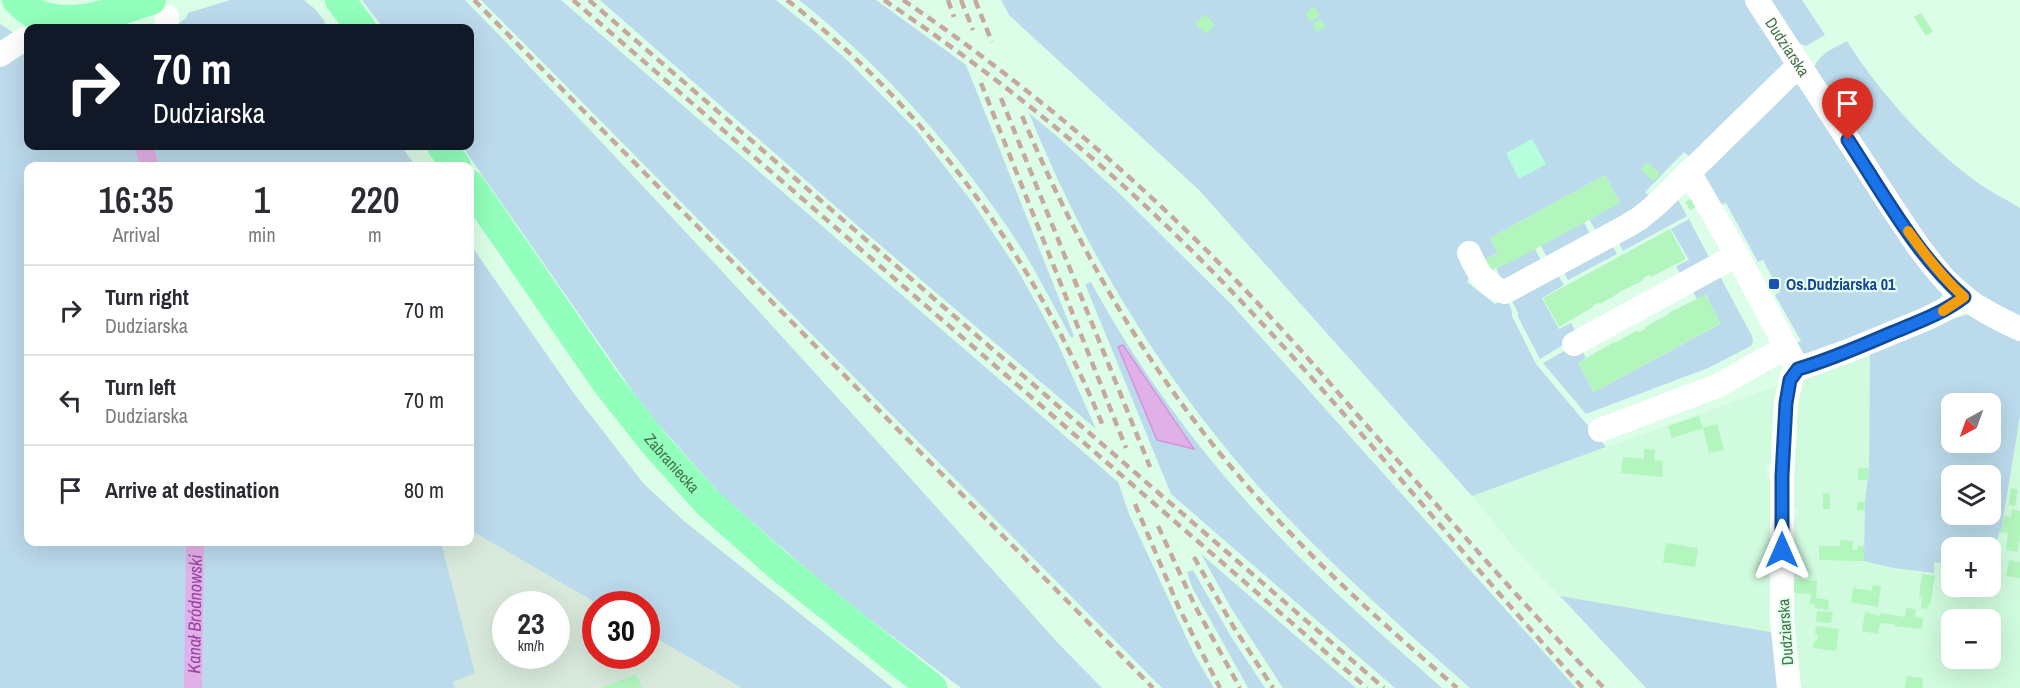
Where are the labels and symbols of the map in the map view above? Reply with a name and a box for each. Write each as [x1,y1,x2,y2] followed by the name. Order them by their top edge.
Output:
[1760,13,1815,81] street label: Dudziarska
[1822,78,1873,140] pin
[1786,273,1896,295] place label: Os.Dudziarska 01
[1767,277,1781,291] marker: Os.Dudziarska 01
[1941,393,2001,453] north arrow
[640,429,705,498] street label: Zabraniecka
[1750,518,1814,582] position arrow
[181,554,207,674] water label: Kanał Bródnowski
[582,591,660,669] speed limit sign: 30
[1772,597,1798,666] street label: Dudziarska

